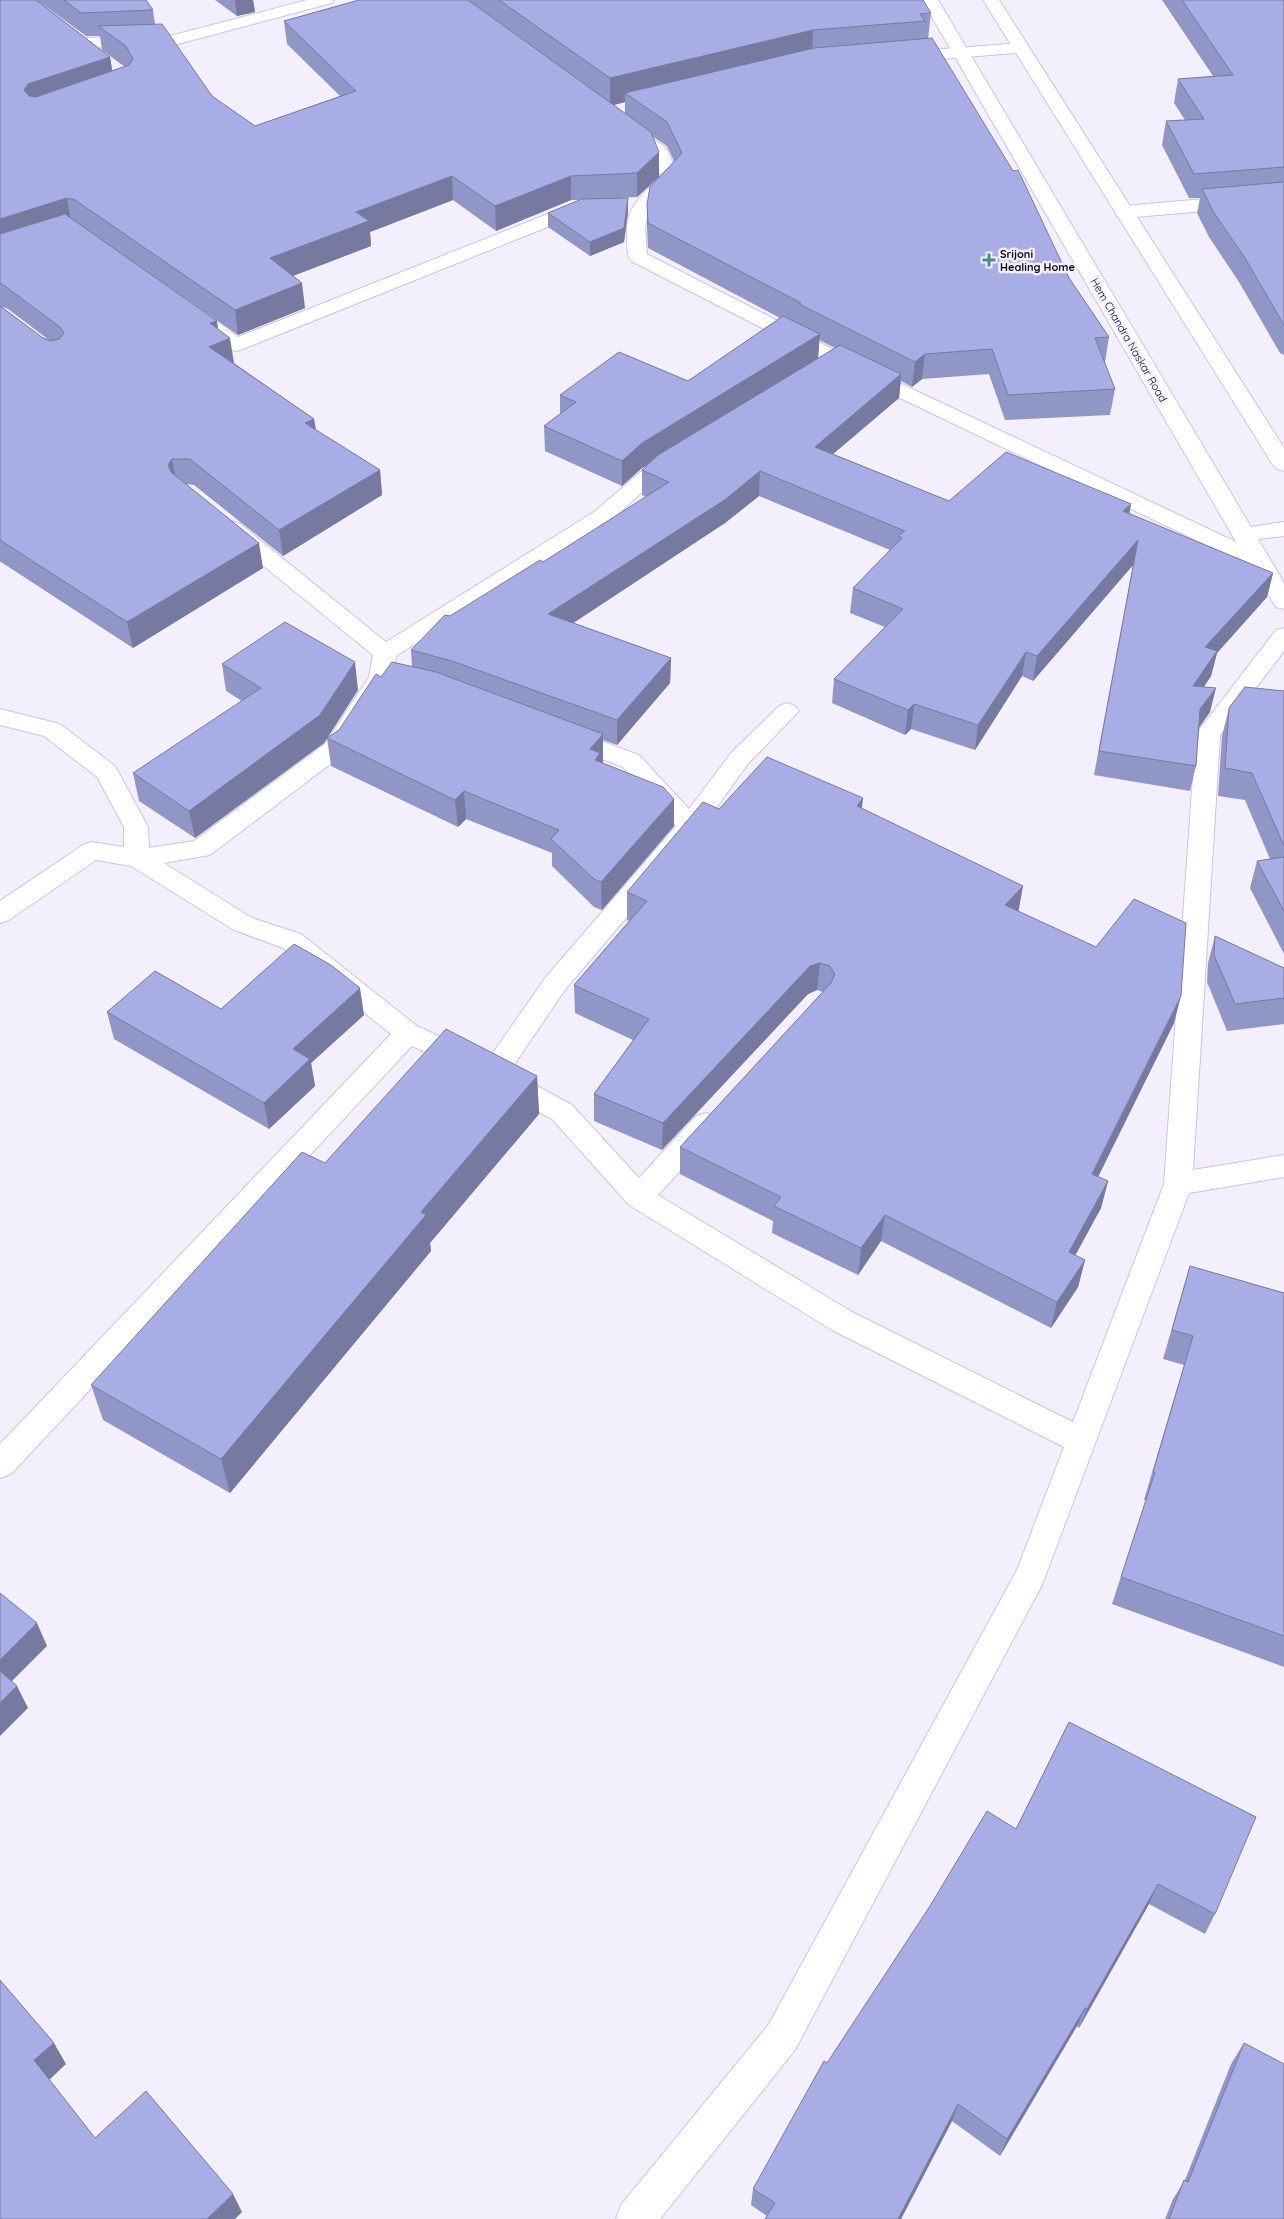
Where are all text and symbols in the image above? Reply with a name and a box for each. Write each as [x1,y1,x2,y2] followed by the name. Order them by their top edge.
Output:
[1000,247,1075,274] place label: Srijoni Healing Home
[982,253,996,267] marker: Srijoni Healing Home
[1088,275,1170,405] street label: Hem Chandra Naskar Road

